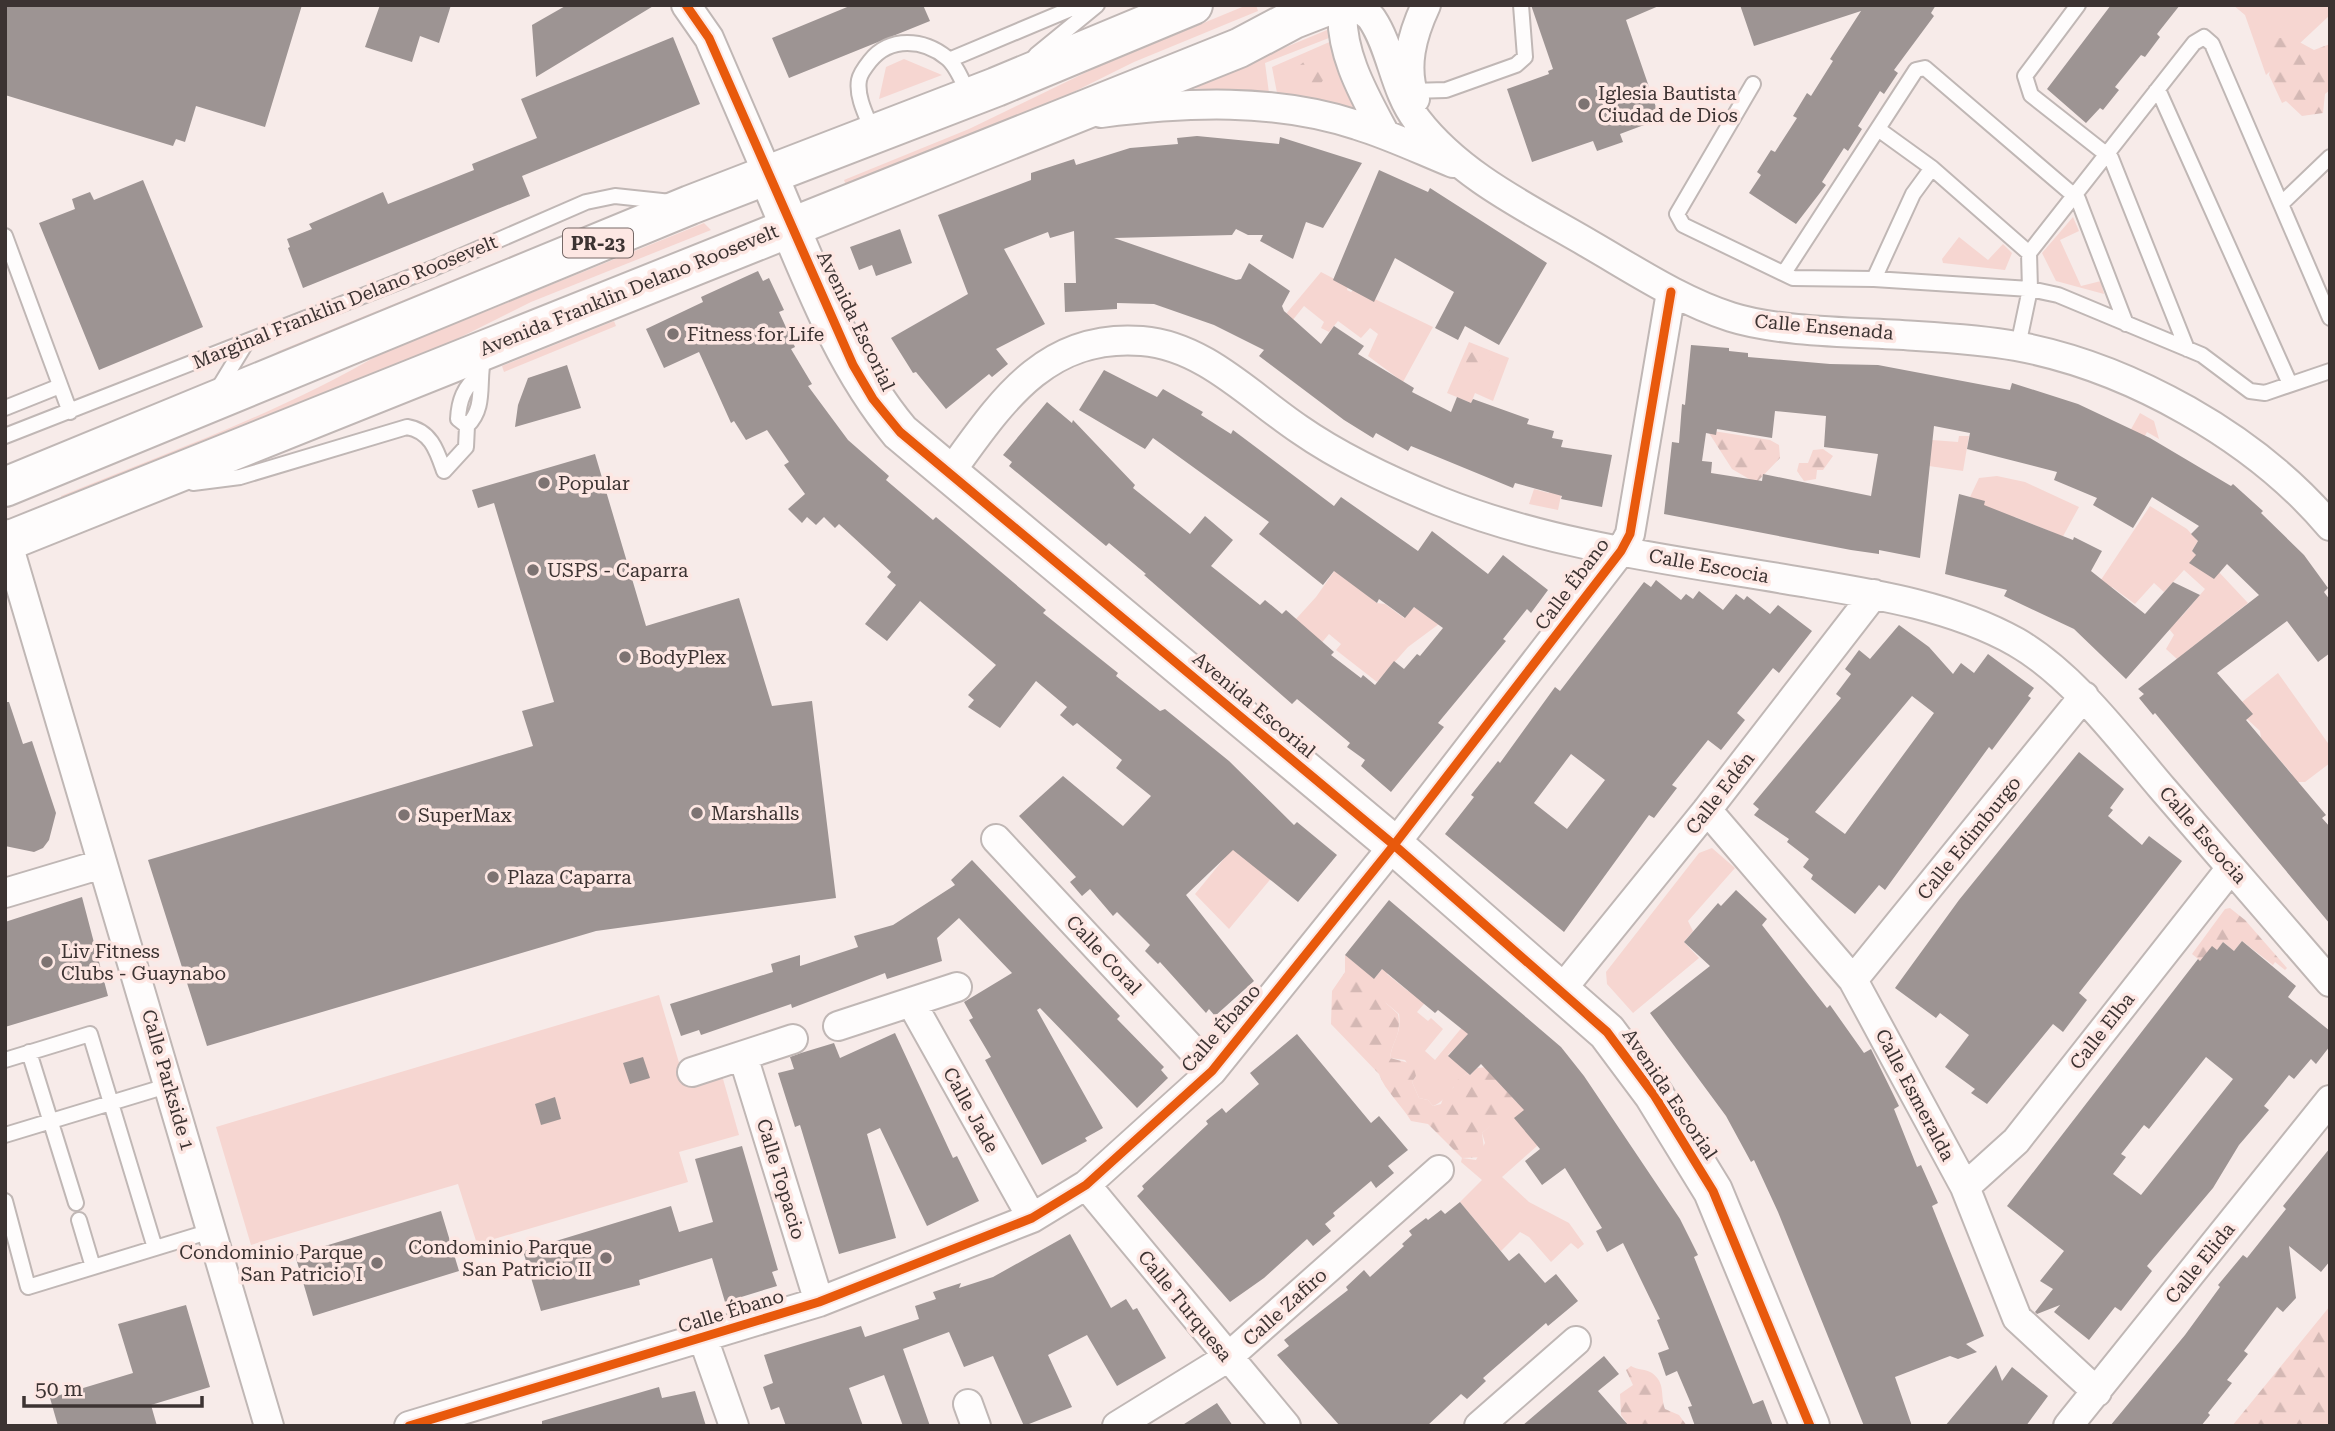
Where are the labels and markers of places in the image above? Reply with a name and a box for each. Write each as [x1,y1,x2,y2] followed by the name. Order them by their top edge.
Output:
[1598,82,1738,127] place label: Iglesia Bautista Ciudad de Dios
[1576,96,1592,112] marker: Iglesia Bautista Ciudad de Dios
[687,323,824,346] place label: Fitness for Life
[665,326,681,342] marker: Fitness for Life
[558,472,630,495] place label: Popular
[536,475,552,491] marker: Popular
[547,559,689,582] place label: USPS - Caparra
[525,562,541,578] marker: USPS - Caparra
[639,646,726,669] place label: BodyPlex
[617,649,633,665] marker: BodyPlex
[711,802,799,825] place label: Marshalls
[418,804,512,827] place label: SuperMax
[689,805,705,821] marker: Marshalls
[396,807,412,823] marker: SuperMax
[507,866,632,889] place label: Plaza Caparra
[485,869,501,885] marker: Plaza Caparra
[61,940,226,985] place label: Liv Fitness Clubs - Guaynabo
[39,954,55,970] marker: Liv Fitness Clubs - Guaynabo
[408,1236,592,1281] place label: Condominio Parque San Patricio II
[179,1241,363,1286] place label: Condominio Parque San Patricio I
[598,1250,614,1266] marker: Condominio Parque San Patricio II
[369,1255,385,1271] marker: Condominio Parque San Patricio I

